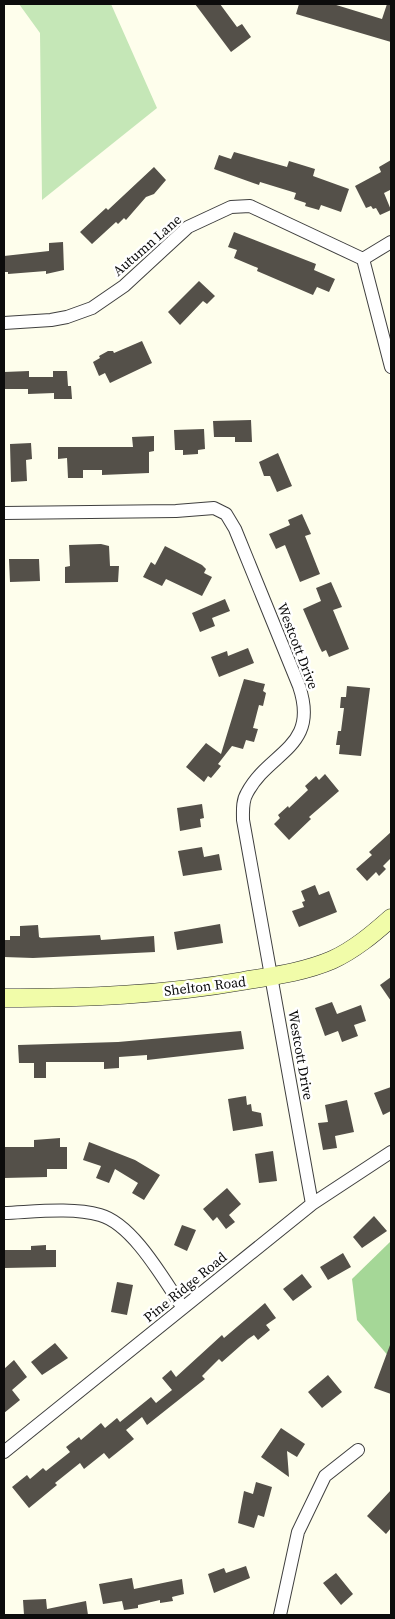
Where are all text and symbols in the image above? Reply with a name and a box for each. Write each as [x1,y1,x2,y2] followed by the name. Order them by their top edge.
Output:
[108,209,186,281] street label: Autumn Lane
[272,600,324,692] street label: Westcott Drive
[163,971,247,1001] street label: Shelton Road
[283,1009,319,1101] street label: Westcott Drive
[139,1247,231,1327] street label: Pine Ridge Road

